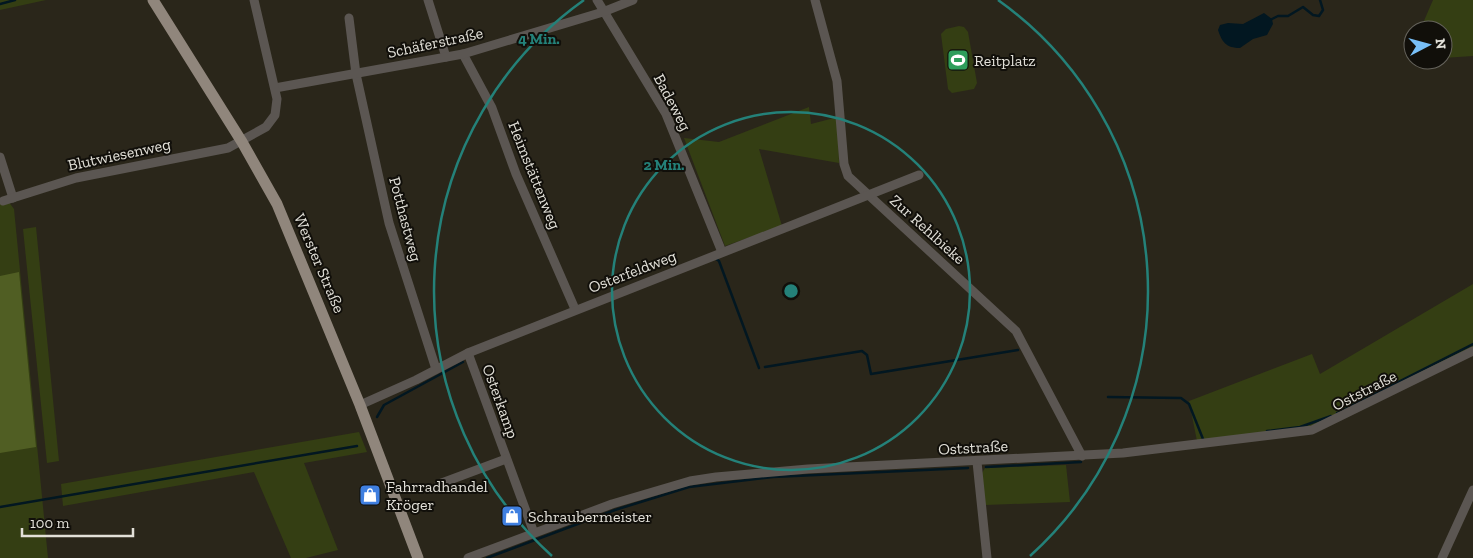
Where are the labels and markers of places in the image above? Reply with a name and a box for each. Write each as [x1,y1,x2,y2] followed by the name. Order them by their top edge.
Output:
[946,48,970,72] sports icon: Reitplatz
[974,51,1036,70] place label: Reitplatz
[782,282,800,300] centre of rings
[386,477,488,514] place label: Fahrradhandel Kröger
[358,483,382,507] shop icon: Fahrradhandel Kröger
[500,504,524,528] shop icon: Schraubermeister
[528,507,652,526] place label: Schraubermeister

